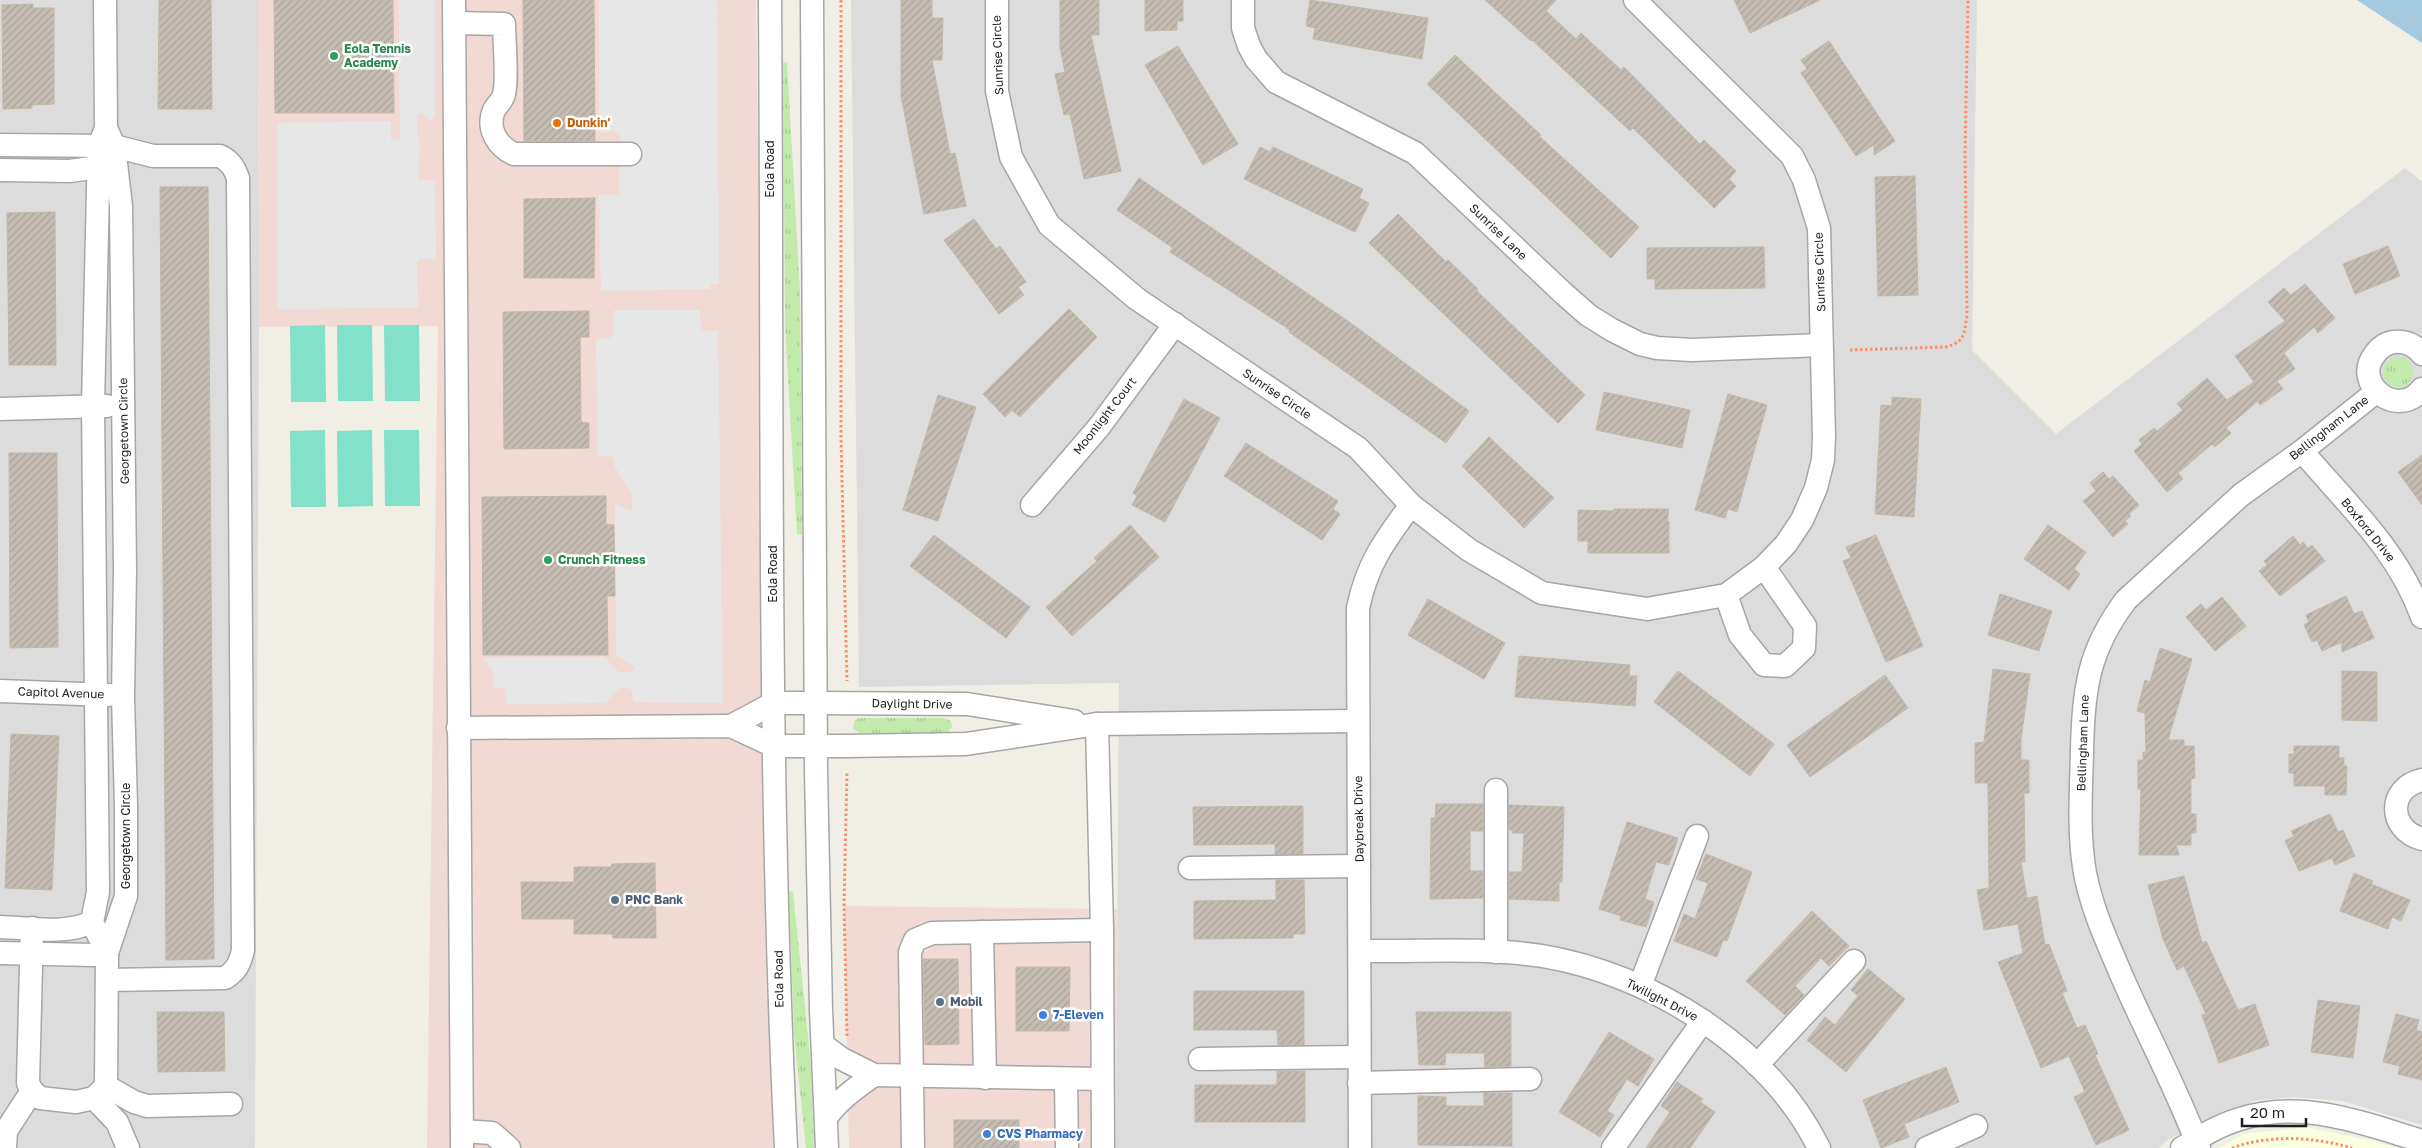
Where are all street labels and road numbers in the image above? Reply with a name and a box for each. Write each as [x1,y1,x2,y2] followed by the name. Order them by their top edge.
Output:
[989,15,1006,95] street label: Sunrise Circle
[762,140,777,198] street label: Eola Road
[1466,200,1530,263] street label: Sunrise Lane
[1811,232,1828,312] street label: Sunrise Circle
[1240,365,1315,422] street label: Sunrise Circle
[1070,374,1140,457] street label: Moonlight Court
[115,378,132,484] street label: Georgetown Circle
[2286,392,2371,463] street label: Bellingham Lane
[2338,495,2399,565] street label: Boxford Drive
[765,545,780,603] street label: Eola Road
[17,683,105,702] street label: Capitol Avenue
[2073,694,2092,791] street label: Bellingham Lane
[871,695,953,712] street label: Daylight Drive
[1350,775,1367,863] street label: Daybreak Drive
[118,783,133,889] street label: Georgetown Circle
[771,950,787,1008] street label: Eola Road
[1624,975,1701,1024] street label: Twilight Drive

